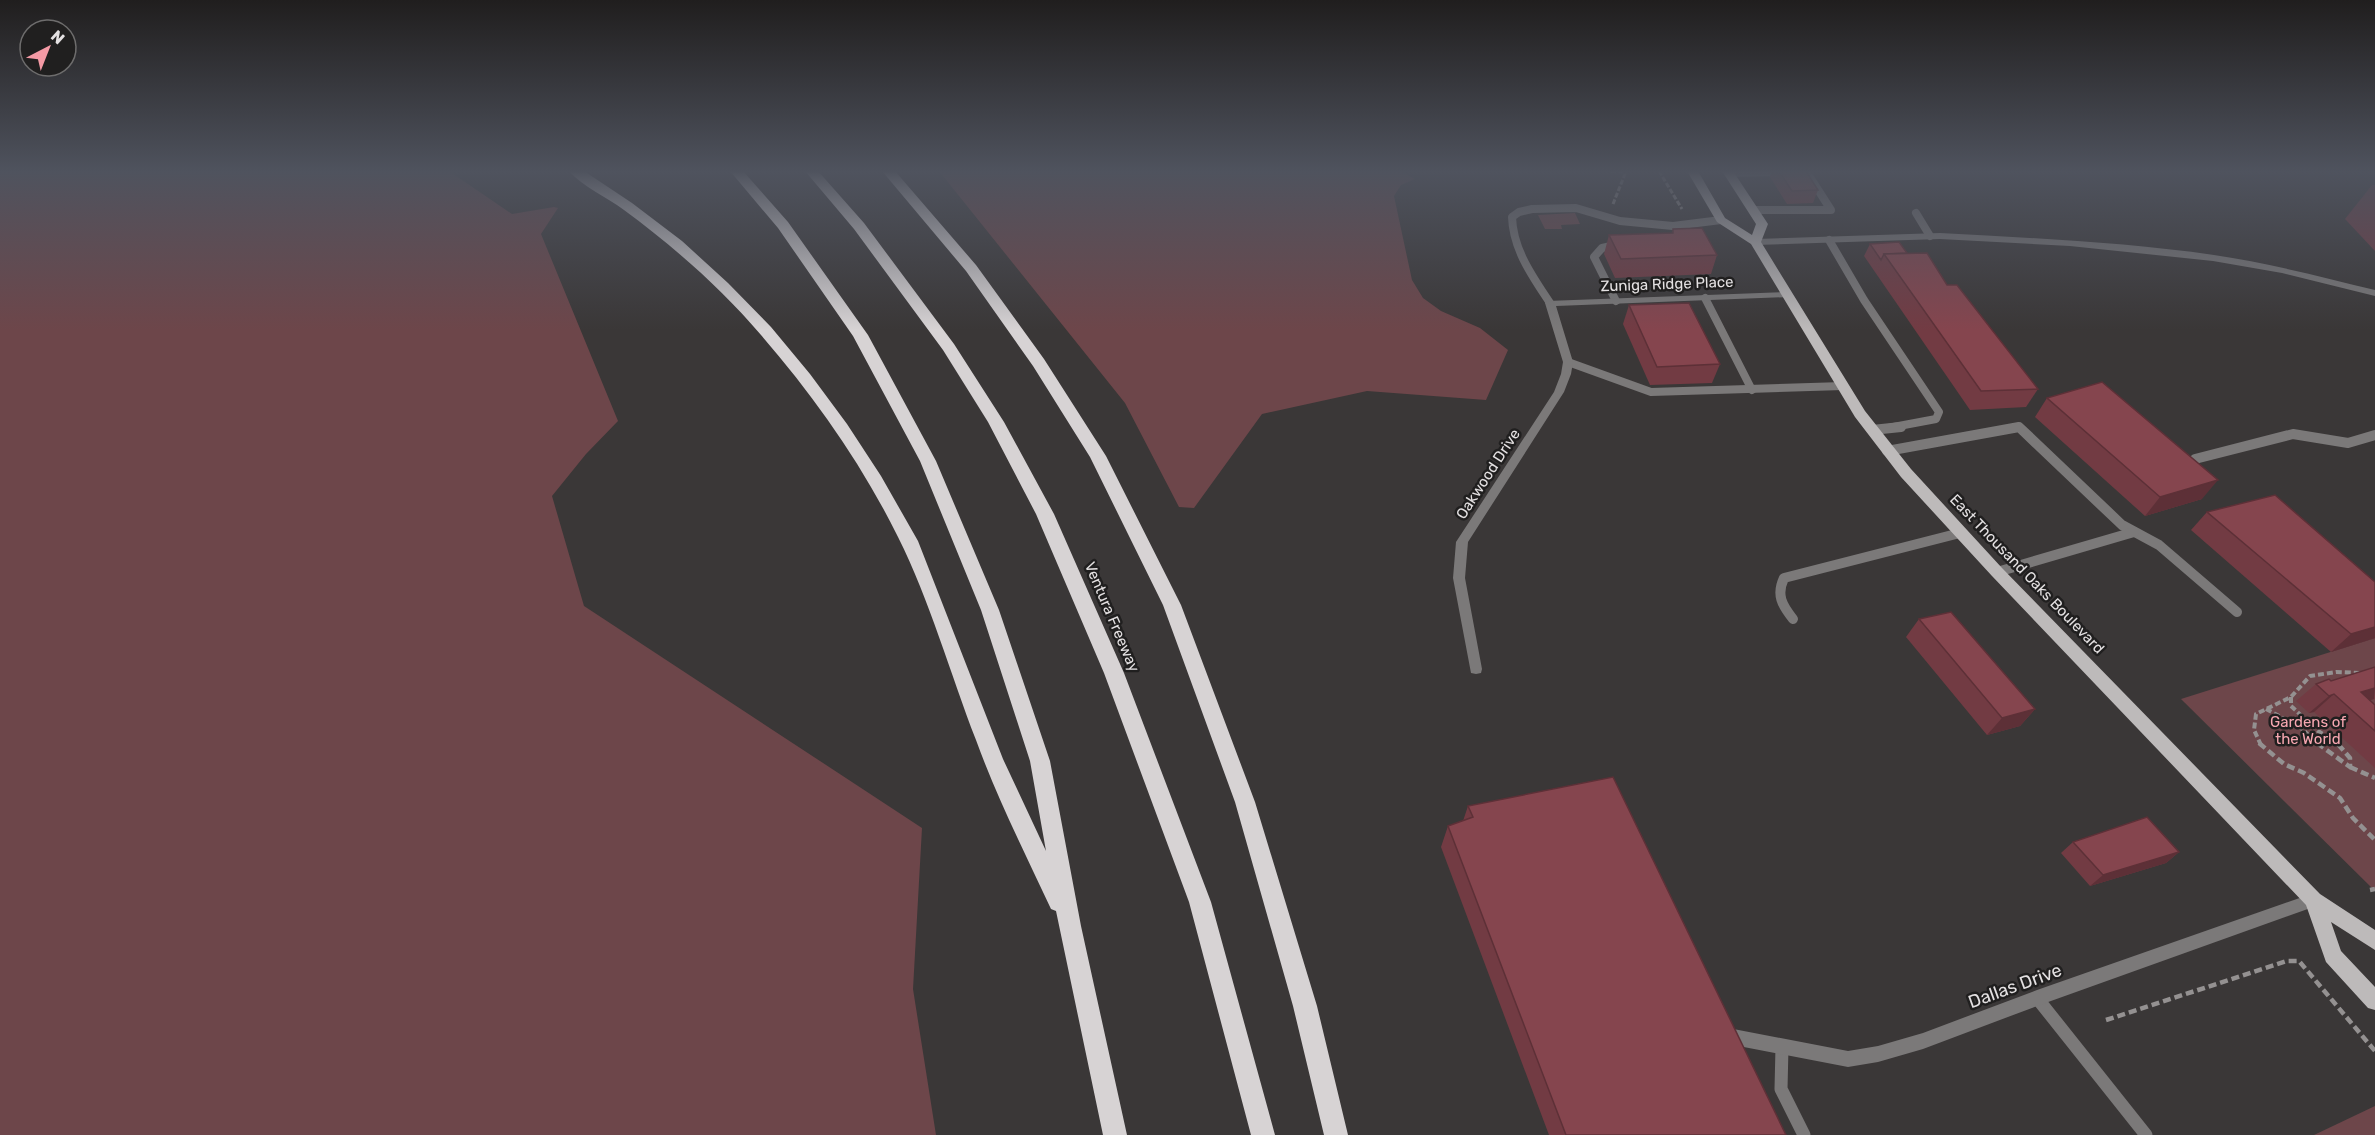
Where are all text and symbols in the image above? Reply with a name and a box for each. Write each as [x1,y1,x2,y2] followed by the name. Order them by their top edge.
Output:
[18,18,78,78] north arrow
[47,26,68,48] text: N
[1600,273,1734,295] street label: Zuniga Ridge Place
[1452,426,1524,522] street label: Oakwood Drive
[1946,491,2108,657] street label: East Thousand Oaks Boulevard
[1081,559,1143,675] street label: Ventura Freeway
[2270,713,2346,748] park label: Gardens of the World
[1965,959,2065,1013] street label: Dallas Drive

